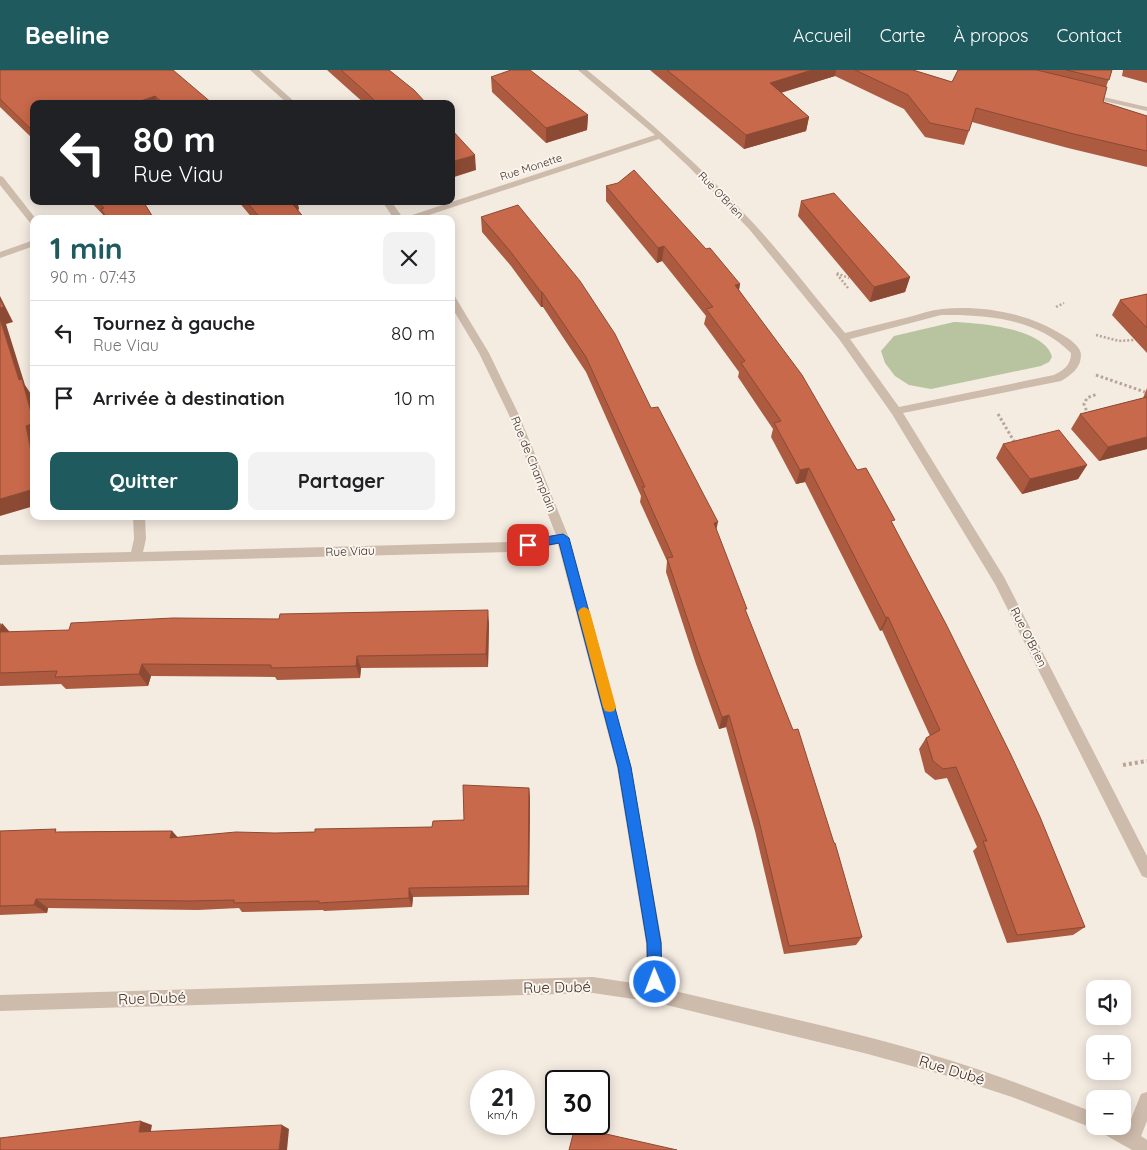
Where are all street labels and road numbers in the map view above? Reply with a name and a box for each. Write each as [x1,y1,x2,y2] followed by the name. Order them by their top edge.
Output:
[498,150,564,184] street label: Rue Monette
[695,169,747,221] street label: Rue O'Brien
[508,414,560,514] street label: Rue de Champlain
[325,543,375,559] street label: Rue Viau
[1008,605,1050,669] street label: Rue O'Brien
[523,977,591,997] street label: Rue Dubé
[118,987,186,1009] street label: Rue Dubé
[917,1051,987,1089] street label: Rue Dubé

